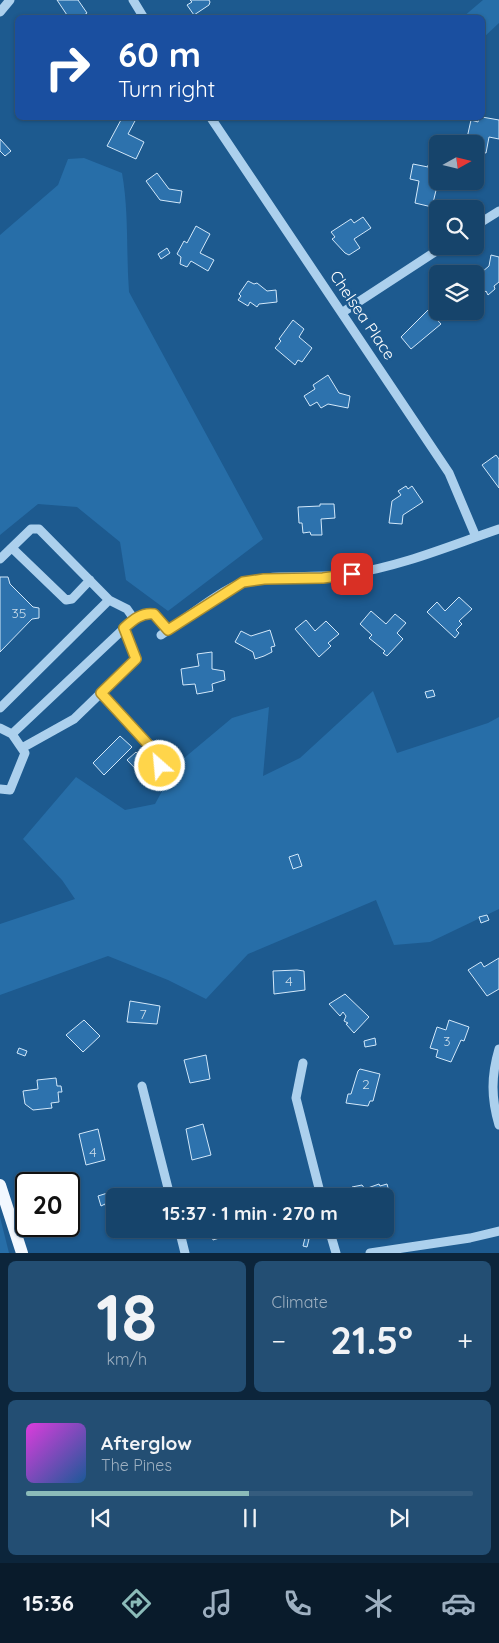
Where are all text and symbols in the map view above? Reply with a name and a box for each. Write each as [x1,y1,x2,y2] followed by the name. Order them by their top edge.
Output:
[118,32,201,76] text: 60 m
[35,35,100,100] icon: right
[118,75,215,103] text: Turn right
[429,135,484,190] north arrow
[429,135,484,320] map controls
[429,200,484,255] button: search
[429,265,484,320] button: layers
[326,267,400,363] street label: Chelsea Place
[331,553,373,595] pin
[338,560,366,588] icon: arrive
[12,604,26,622] house number: 35
[133,739,185,791] position arrow
[285,972,293,990] house number: 4
[139,1005,147,1023] house number: 7
[443,1032,451,1050] house number: 3
[362,1075,370,1093] house number: 2
[89,1143,97,1161] house number: 4
[15,1172,80,1237] speed limit sign: 20
[162,1201,338,1225] text: 15:37 · 1 min · 270 m
[96,1276,157,1357] text: 18
[272,1292,328,1312] text: Climate
[330,1316,413,1364] text: 21.5°
[272,1323,286,1358] text: −
[457,1323,473,1358] text: +
[106,1349,147,1369] text: km/h
[101,1431,192,1455] text: Afterglow
[101,1455,172,1475] text: The Pines
[87,1504,115,1532] icon: previous
[236,1504,264,1532] icon: pause
[385,1504,413,1532] icon: next
[119,1586,154,1621] icon: directions
[200,1586,235,1621] icon: music
[280,1586,315,1621] icon: phone
[361,1586,396,1621] icon: climate
[441,1586,476,1621] icon: car
[23,1589,74,1617] text: 15:36

